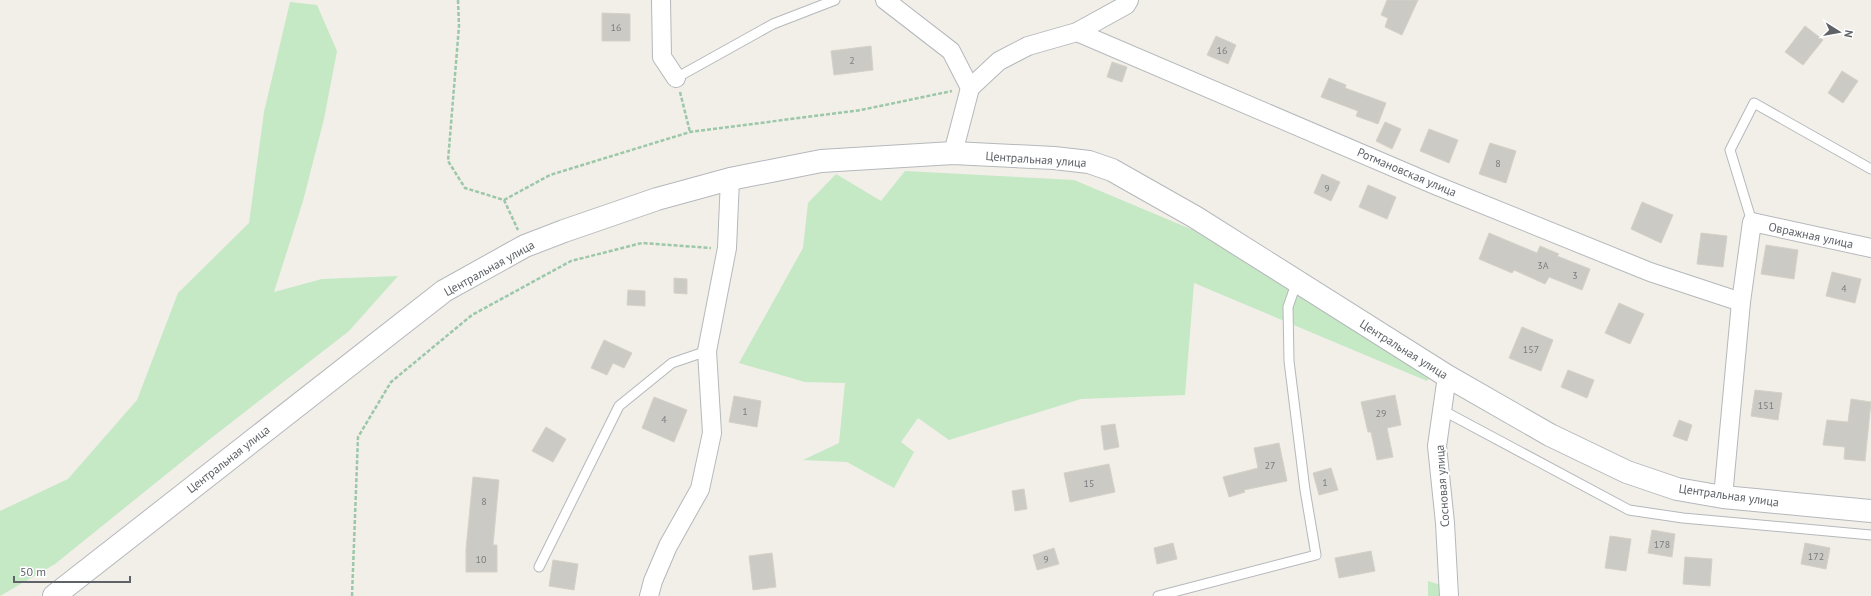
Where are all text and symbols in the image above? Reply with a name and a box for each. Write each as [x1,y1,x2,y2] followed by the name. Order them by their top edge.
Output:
[1819,12,1859,52] north arrow
[611,21,621,34] house number: 16
[1841,29,1856,39] text: N
[1217,44,1227,57] house number: 16
[849,54,855,67] house number: 2
[1355,144,1459,200] street label: Ротмановская улица
[985,148,1087,170] street label: Центральная улица
[1495,157,1501,170] house number: 8
[1324,182,1330,195] house number: 9
[1767,219,1855,251] street label: Овражная улица
[441,237,537,299] street label: Центральная улица
[1537,259,1549,272] house number: 3А
[1572,269,1578,282] house number: 3
[1841,282,1847,295] house number: 4
[1357,316,1451,382] street label: Центральная улица
[1523,343,1539,356] house number: 157
[1758,399,1774,412] house number: 151
[742,405,748,418] house number: 1
[1376,407,1386,420] house number: 29
[661,413,667,426] house number: 4
[183,422,273,496] street label: Центральная улица
[1432,444,1452,528] street label: Сосновая улица
[1265,459,1275,472] house number: 27
[1322,476,1328,489] house number: 1
[1084,477,1094,490] house number: 15
[1678,481,1780,509] street label: Центральная улица
[481,495,487,508] house number: 8
[1654,538,1670,551] house number: 178
[1808,550,1824,563] house number: 172
[476,553,487,566] house number: 10
[1043,553,1049,566] house number: 9
[14,558,130,584] scale bar
[20,564,46,579] text: 50 m

